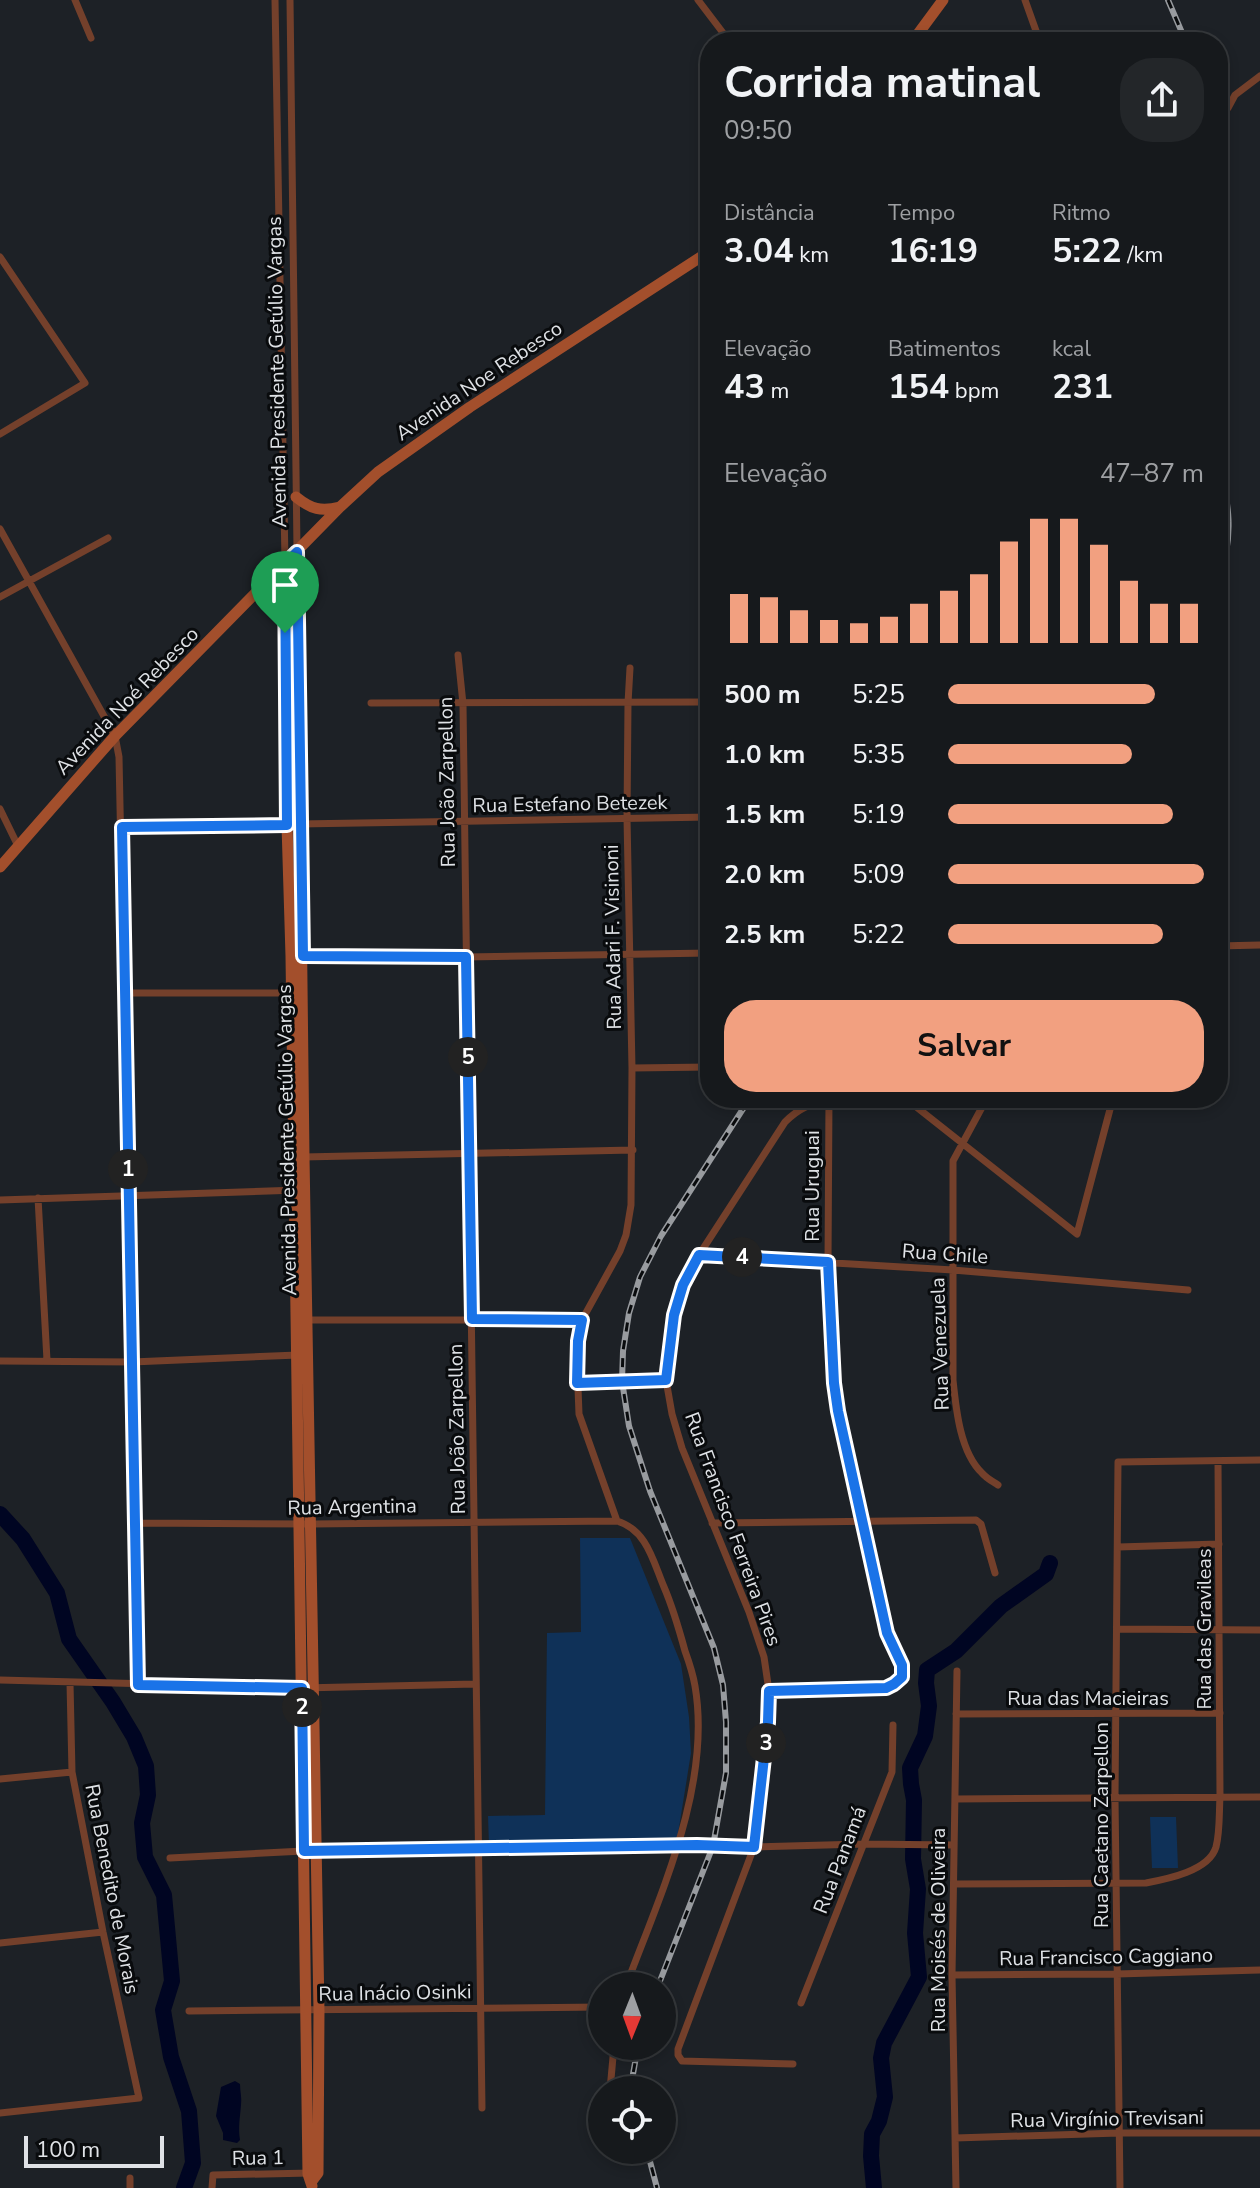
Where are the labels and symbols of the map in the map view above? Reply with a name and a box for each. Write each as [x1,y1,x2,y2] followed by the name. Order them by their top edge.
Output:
[261,216,293,528] street label: Avenida Presidente Getúlio Vargas
[390,315,568,447] street label: Avenida Noe Rebesco
[251,551,319,633] pin
[49,621,205,781] street label: Avenida Noé Rebesco
[432,696,462,868] street label: Rua João Zarpellon
[472,789,669,819] street label: Rua Estefano Betezek
[598,844,628,1030] street label: Rua Adari F. Visinoni
[271,984,303,1296] street label: Avenida Presidente Getúlio Vargas
[448,1037,488,1077] pin: 5
[799,1130,826,1242] street label: Rua Uruguai
[108,1149,148,1189] pin: 1
[722,1237,762,1277] pin: 4
[901,1238,989,1270] street label: Rua Chile
[924,1277,956,1411] street label: Rua Venezuela
[442,1343,472,1515] street label: Rua João Zarpellon
[678,1408,788,1650] street label: Rua Francisco Ferreira Pires
[287,1492,417,1522] street label: Rua Argentina
[1191,1548,1218,1710] street label: Rua das Gravileas
[1007,1685,1169,1712] street label: Rua das Macieiras
[282,1687,322,1727] pin: 2
[1088,1722,1115,1928] street label: Rua Caetano Zarpellon
[746,1723,786,1763] pin: 3
[78,1782,146,1996] street label: Rua Benedito de Morais
[807,1803,873,1917] street label: Rua Panamá
[925,1828,952,2032] street label: Rua Moisés de Oliveira
[999,1942,1213,1972] street label: Rua Francisco Caggiano
[588,1972,676,2060] north arrow
[318,1978,472,2008] street label: Rua Inácio Osinki
[1010,2104,1204,2134] street label: Rua Virgínio Trevisani
[24,2132,164,2168] scale bar
[232,2144,284,2172] street label: Rua 1

